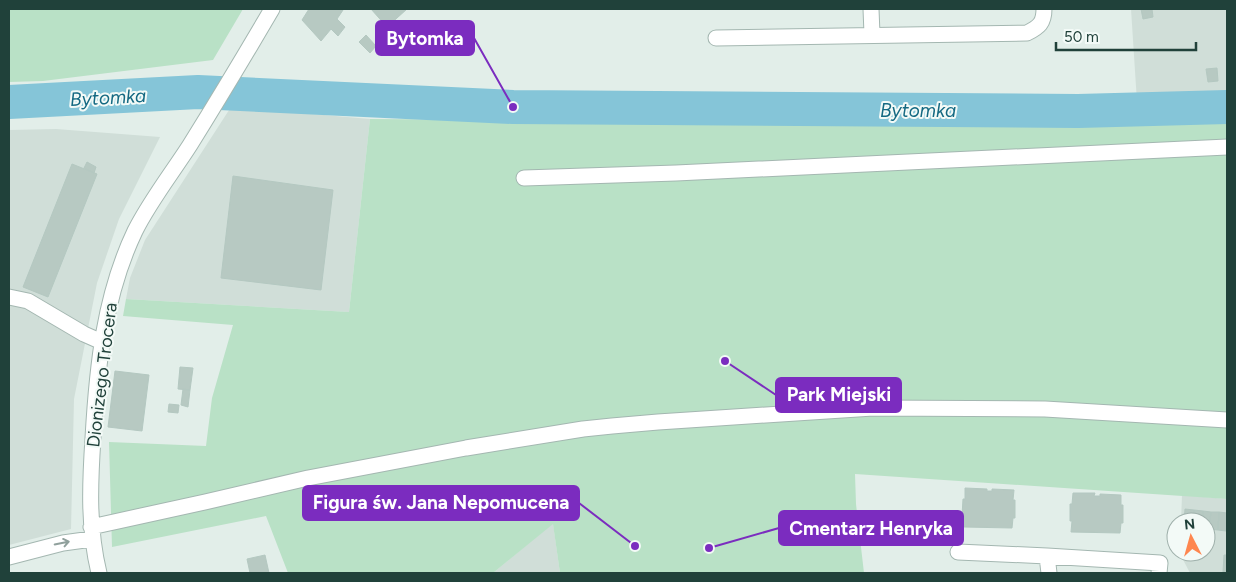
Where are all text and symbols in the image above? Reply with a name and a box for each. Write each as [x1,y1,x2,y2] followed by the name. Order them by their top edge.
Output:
[1056,20,1196,52] scale bar
[376,21,474,55] callout: Bytomka
[386,27,464,50] text: Bytomka
[1064,28,1099,46] text: 50 m
[69,84,147,111] water label: Bytomka
[880,99,956,122] water label: Bytomka
[82,301,122,449] street label: Dionizego Trocera
[776,378,901,412] callout: Park Miejski
[787,383,891,406] text: Park Miejski
[303,486,579,520] callout: Figura św. Jana Nepomucena
[313,491,569,514] text: Figura św. Jana Nepomucena
[779,511,963,545] callout: Cmentarz Henryka
[1166,512,1216,562] north arrow
[1183,516,1196,534] text: N
[789,517,953,540] text: Cmentarz Henryka
[54,538,70,548] one-way arrow

